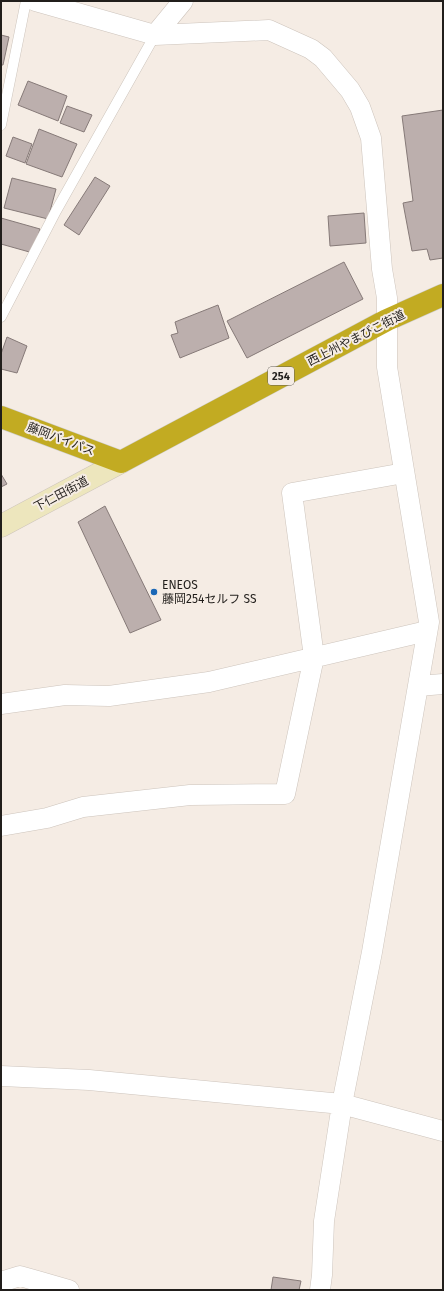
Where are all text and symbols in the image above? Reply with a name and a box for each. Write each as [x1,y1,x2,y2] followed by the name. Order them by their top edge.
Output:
[305,307,407,369] street label: 西上州やまびこ街道
[268,367,294,385] road number: 254
[25,420,97,458] street label: 藤岡バイパス
[31,474,91,514] street label: 下仁田街道
[162,578,257,606] place label: ENEOS 藤岡254セルフ SS
[149,587,159,597] marker: ENEOS 藤岡254セルフ SS

